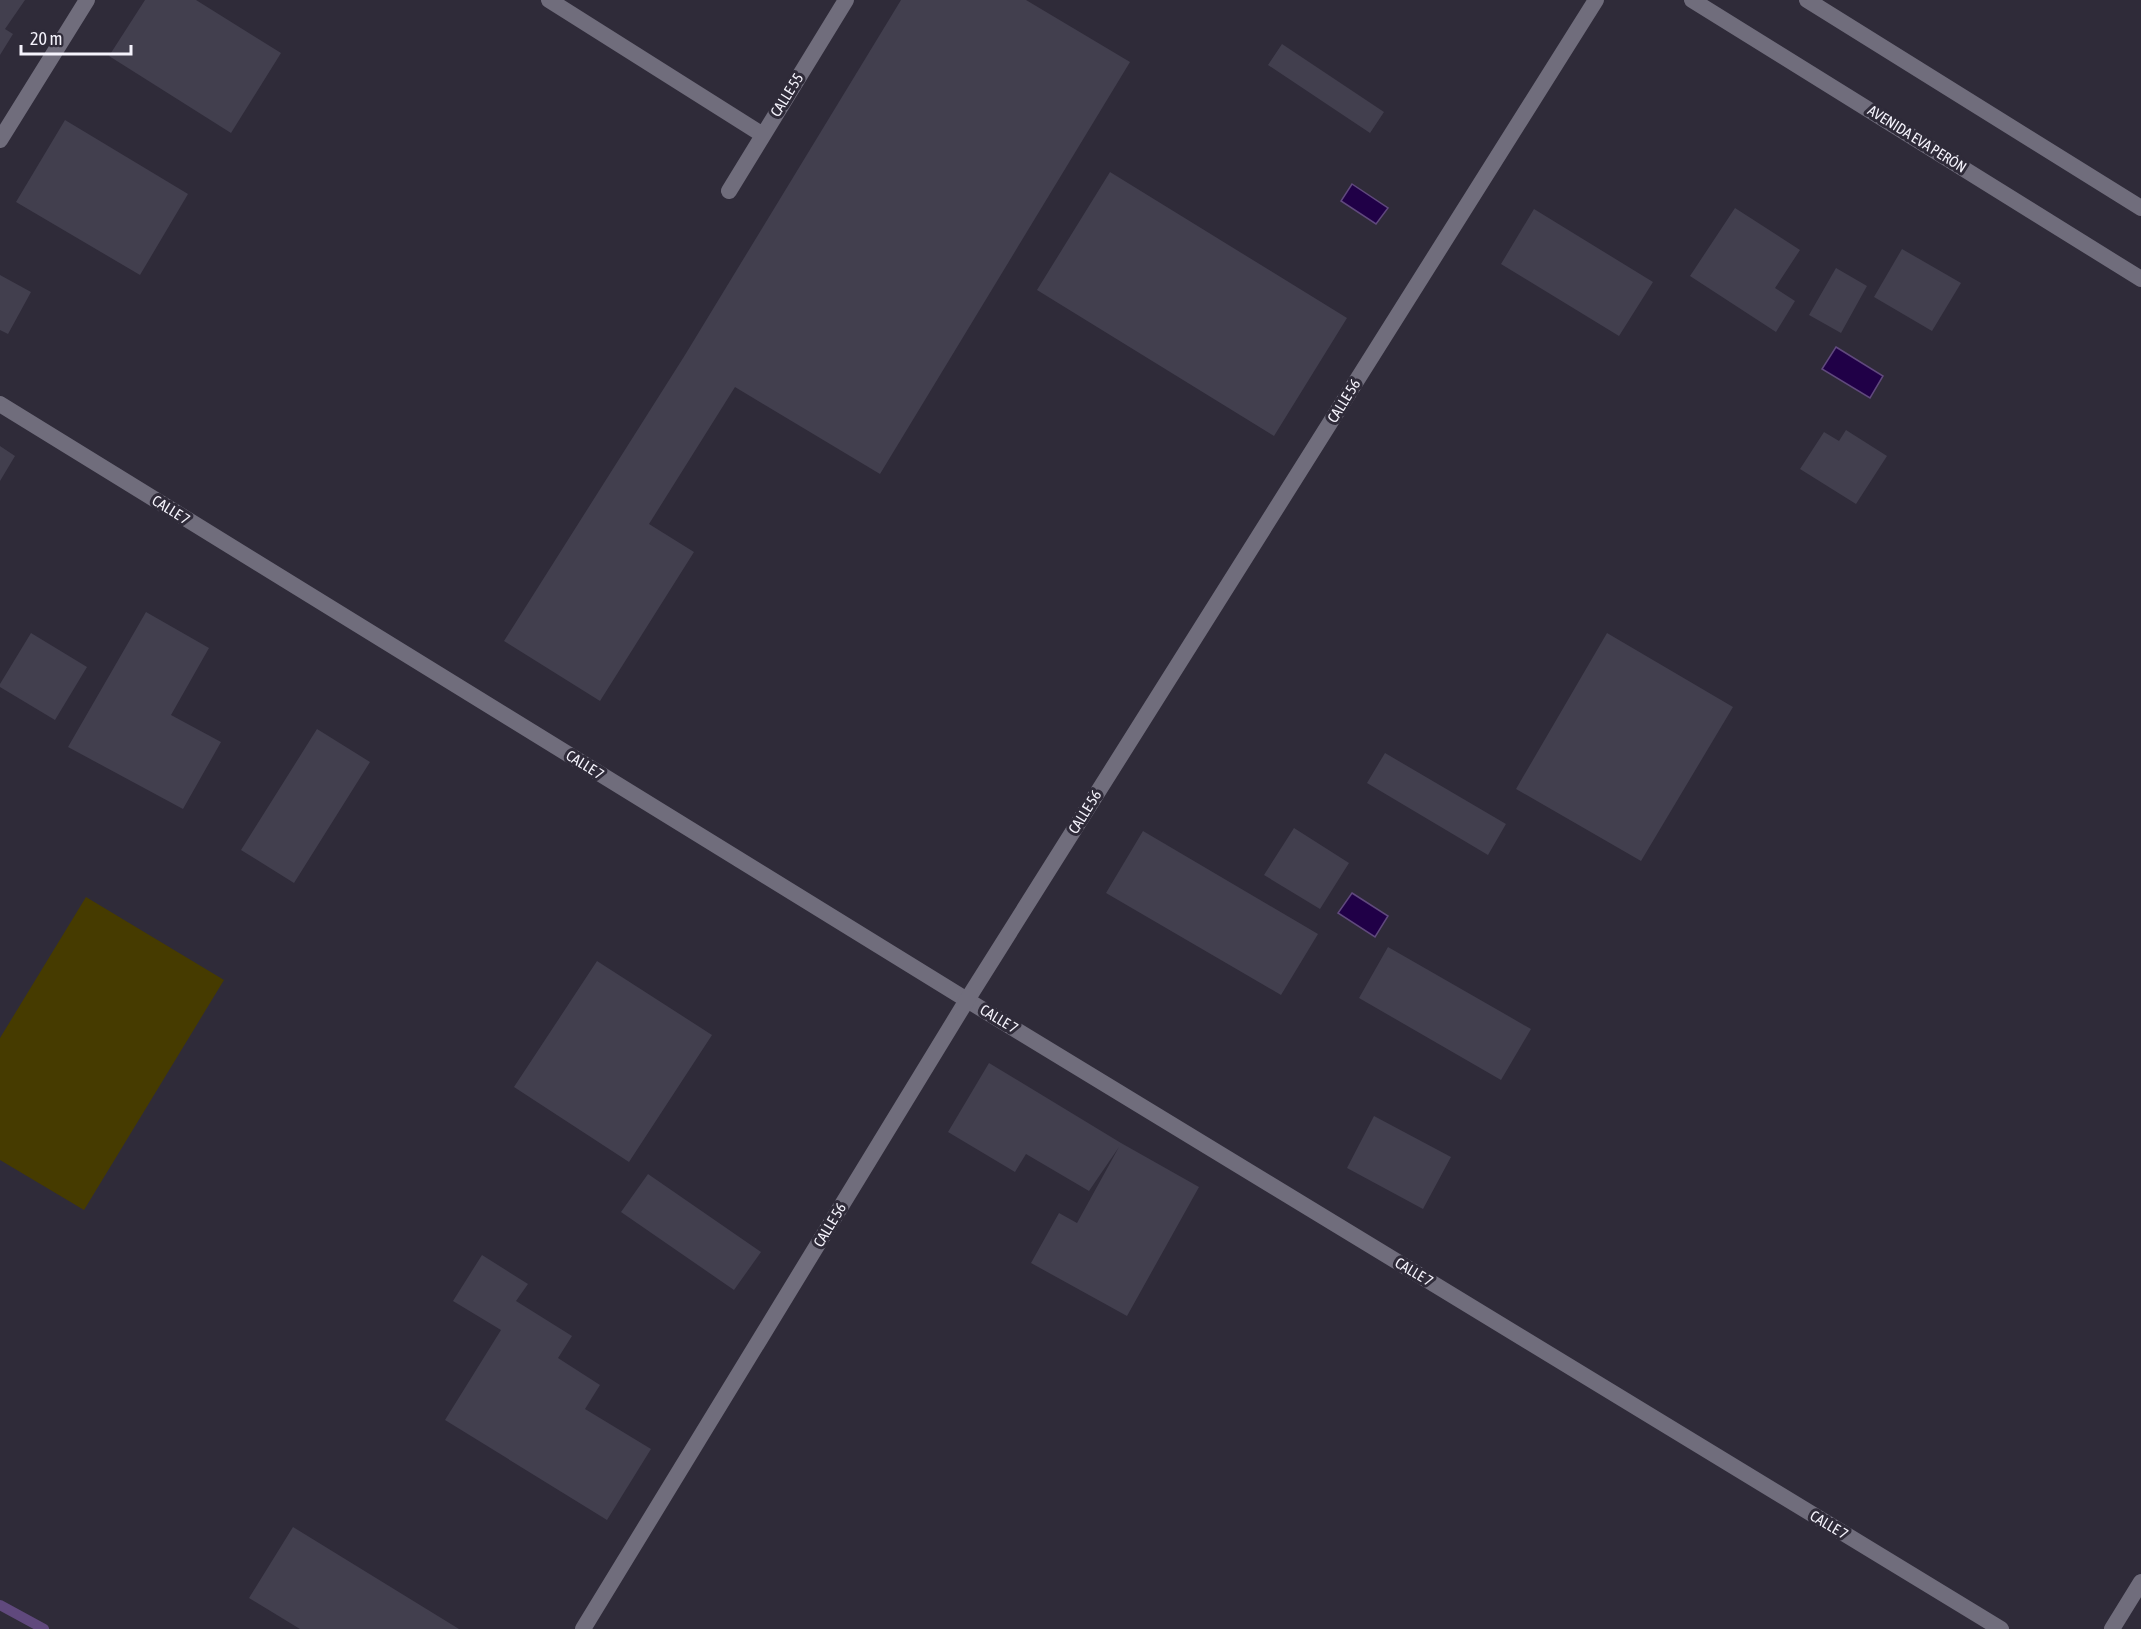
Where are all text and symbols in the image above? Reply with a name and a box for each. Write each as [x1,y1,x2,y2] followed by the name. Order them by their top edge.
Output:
[21,18,130,56] scale bar
[30,28,62,49] text: 20 m
[767,70,807,120] street label: CALLE 55
[1865,101,1970,176] street label: AVENIDA EVA PERÓN
[1324,376,1364,426] street label: CALLE 56
[149,491,193,528] street label: CALLE 7
[563,746,607,783] street label: CALLE 7
[1065,787,1105,837] street label: CALLE 56
[977,1001,1021,1036] street label: CALLE 7
[810,1200,849,1250] street label: CALLE 56
[1392,1254,1436,1289] street label: CALLE 7
[1807,1507,1851,1542] street label: CALLE 7

